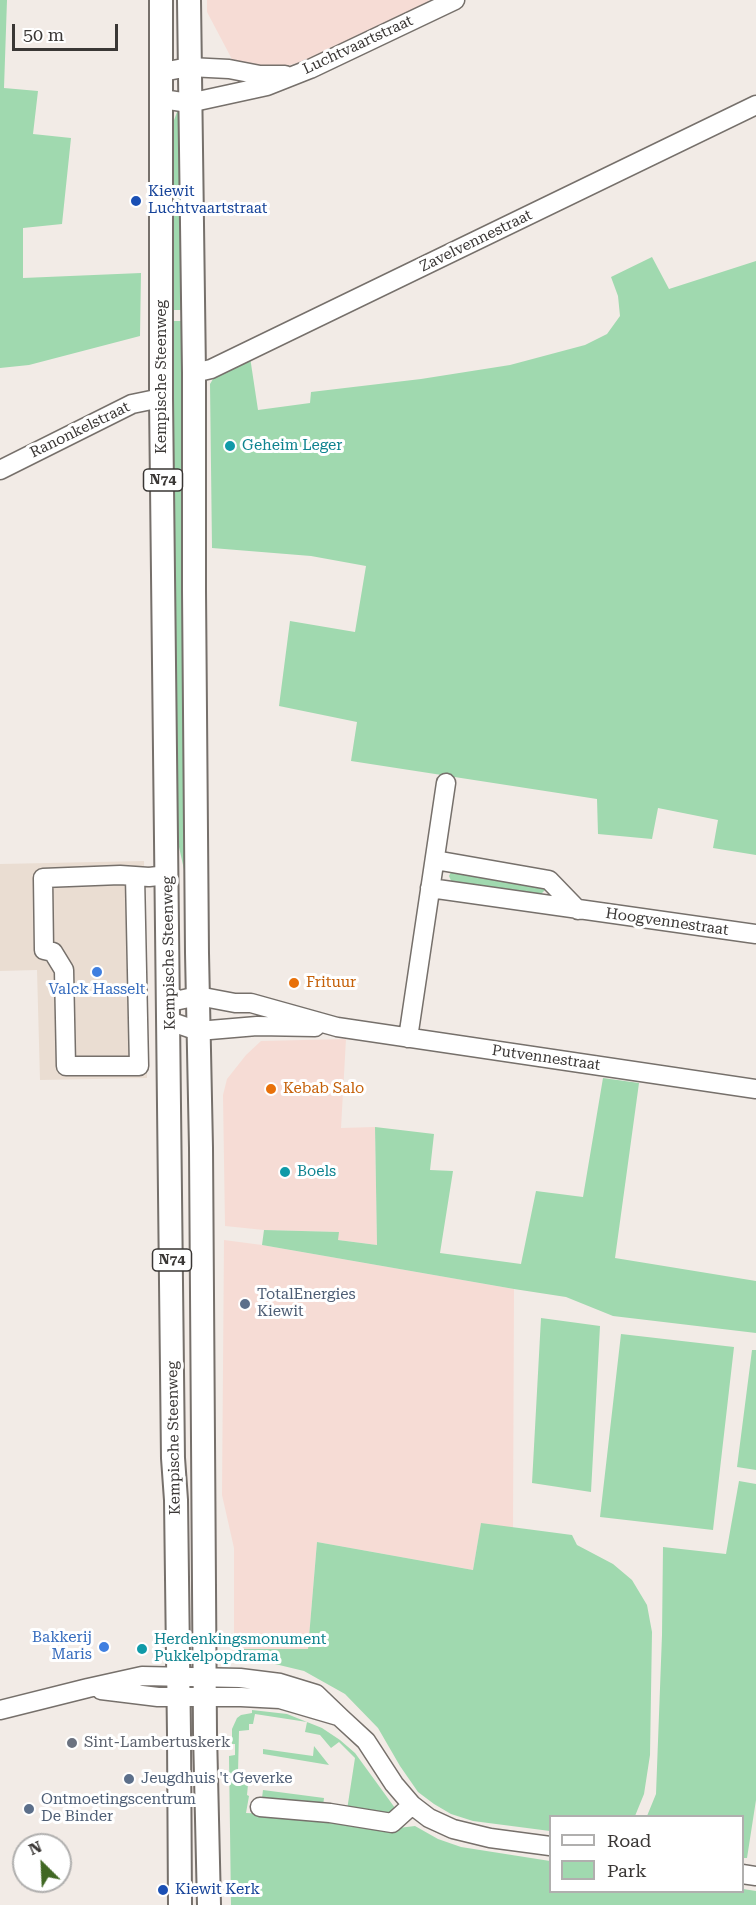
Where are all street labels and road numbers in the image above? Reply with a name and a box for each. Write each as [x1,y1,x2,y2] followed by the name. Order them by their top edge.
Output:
[300,12,416,78] street label: Luchtvaartstraat
[417,206,535,276] street label: Zavelvennestraat
[153,300,171,454] street label: Kempische Steenweg
[27,398,133,462] street label: Ranonkelstraat
[144,469,182,491] road number: N74
[159,876,179,1030] street label: Kempische Steenweg
[604,904,730,940] street label: Hoogvennestraat
[491,1041,601,1075] street label: Putvennestraat
[152,1249,192,1271] road number: N74
[164,1361,184,1515] street label: Kempische Steenweg

